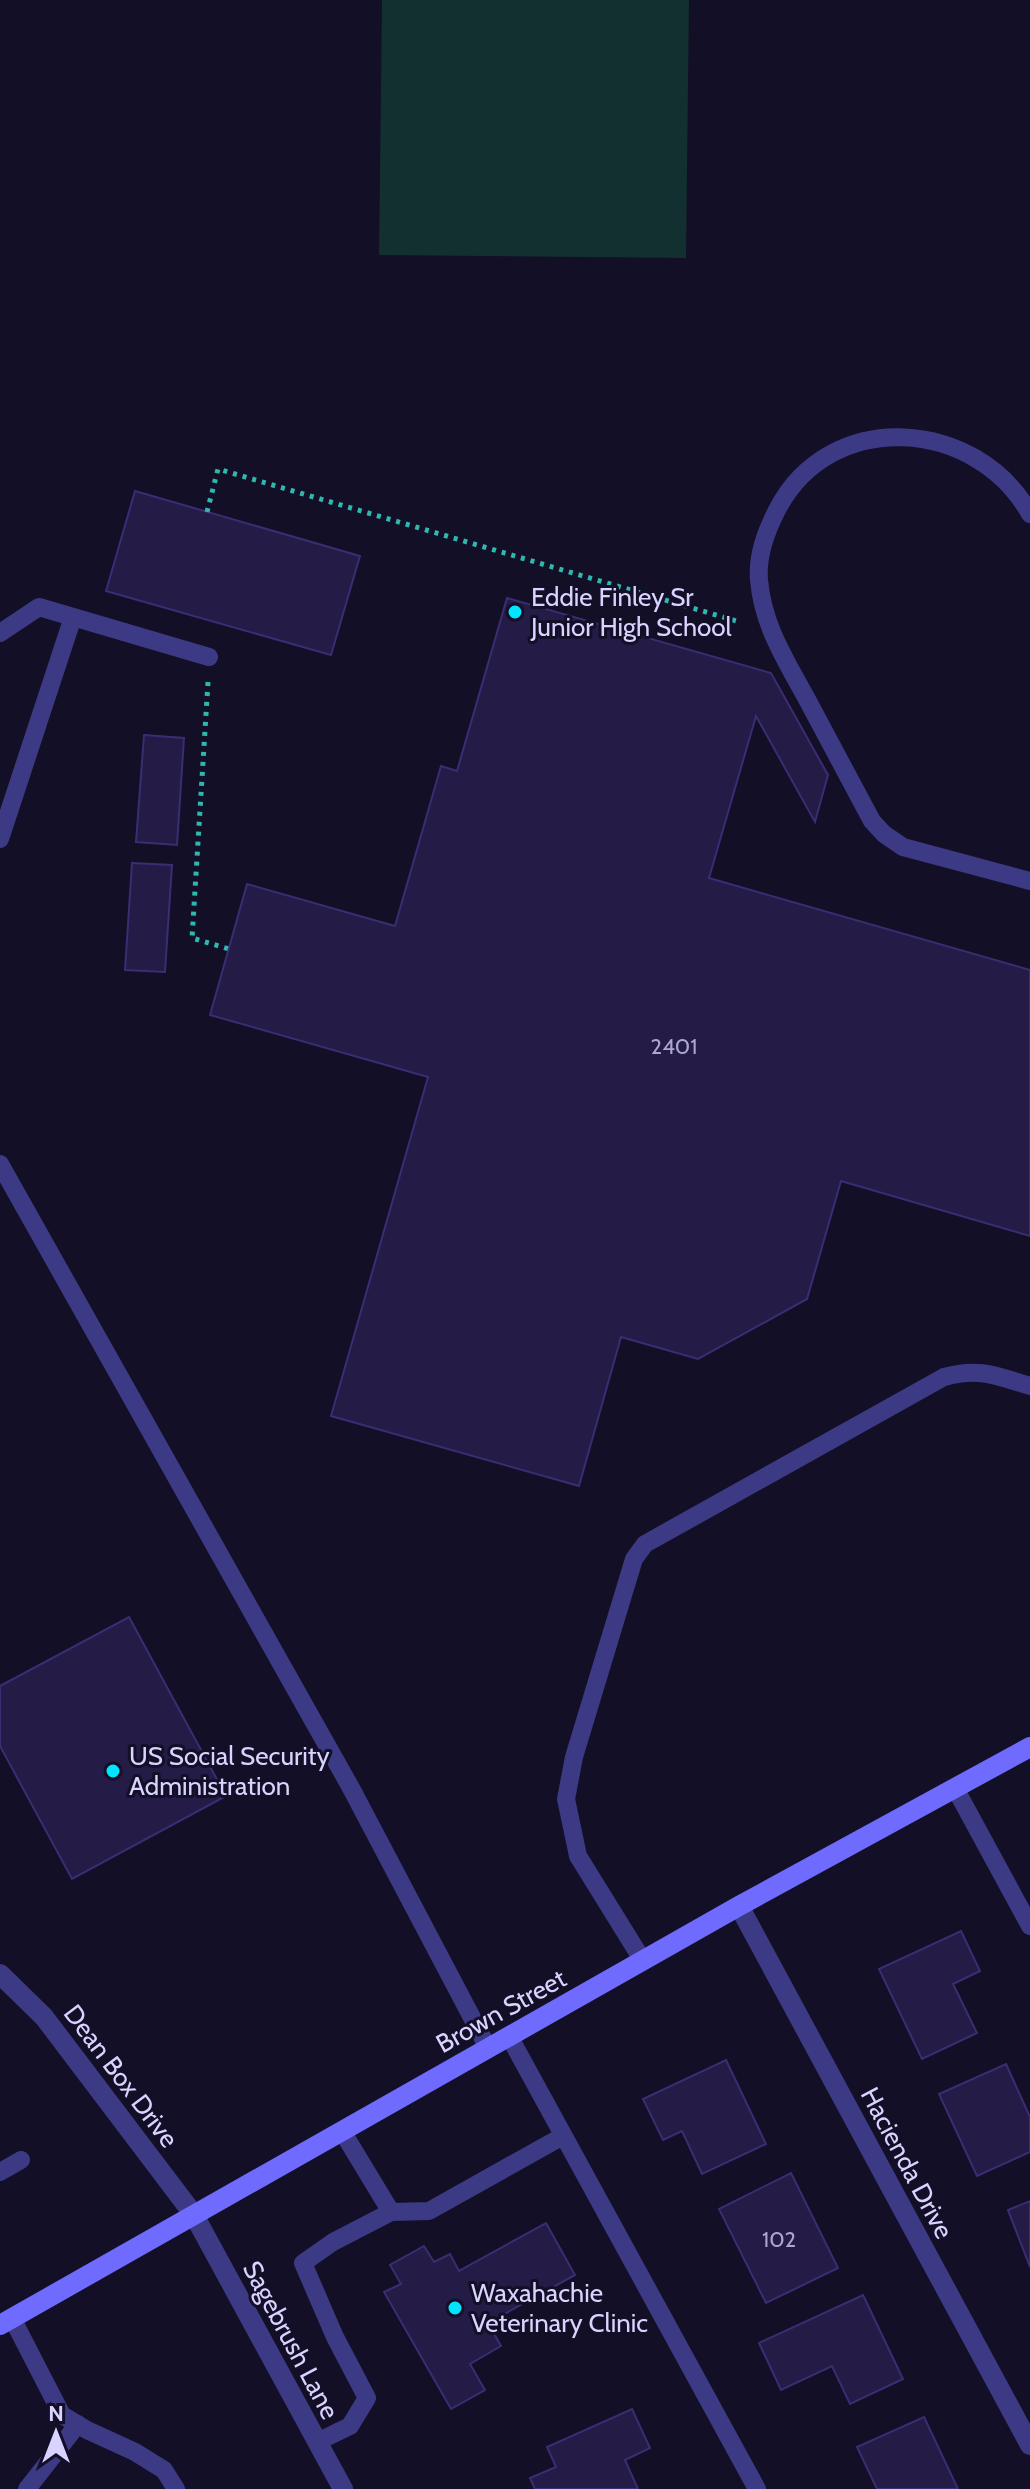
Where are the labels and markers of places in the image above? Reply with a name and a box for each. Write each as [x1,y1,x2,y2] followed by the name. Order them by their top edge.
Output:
[530,581,732,643] place label: Eddie Finley Sr Junior High School
[506,603,524,621] marker: Eddie Finley Sr Junior High School
[129,1740,330,1802] place label: US Social Security Administration
[104,1762,122,1780] marker: US Social Security Administration
[471,2277,648,2339] place label: Waxahachie Veterinary Clinic
[446,2299,464,2317] marker: Waxahachie Veterinary Clinic

